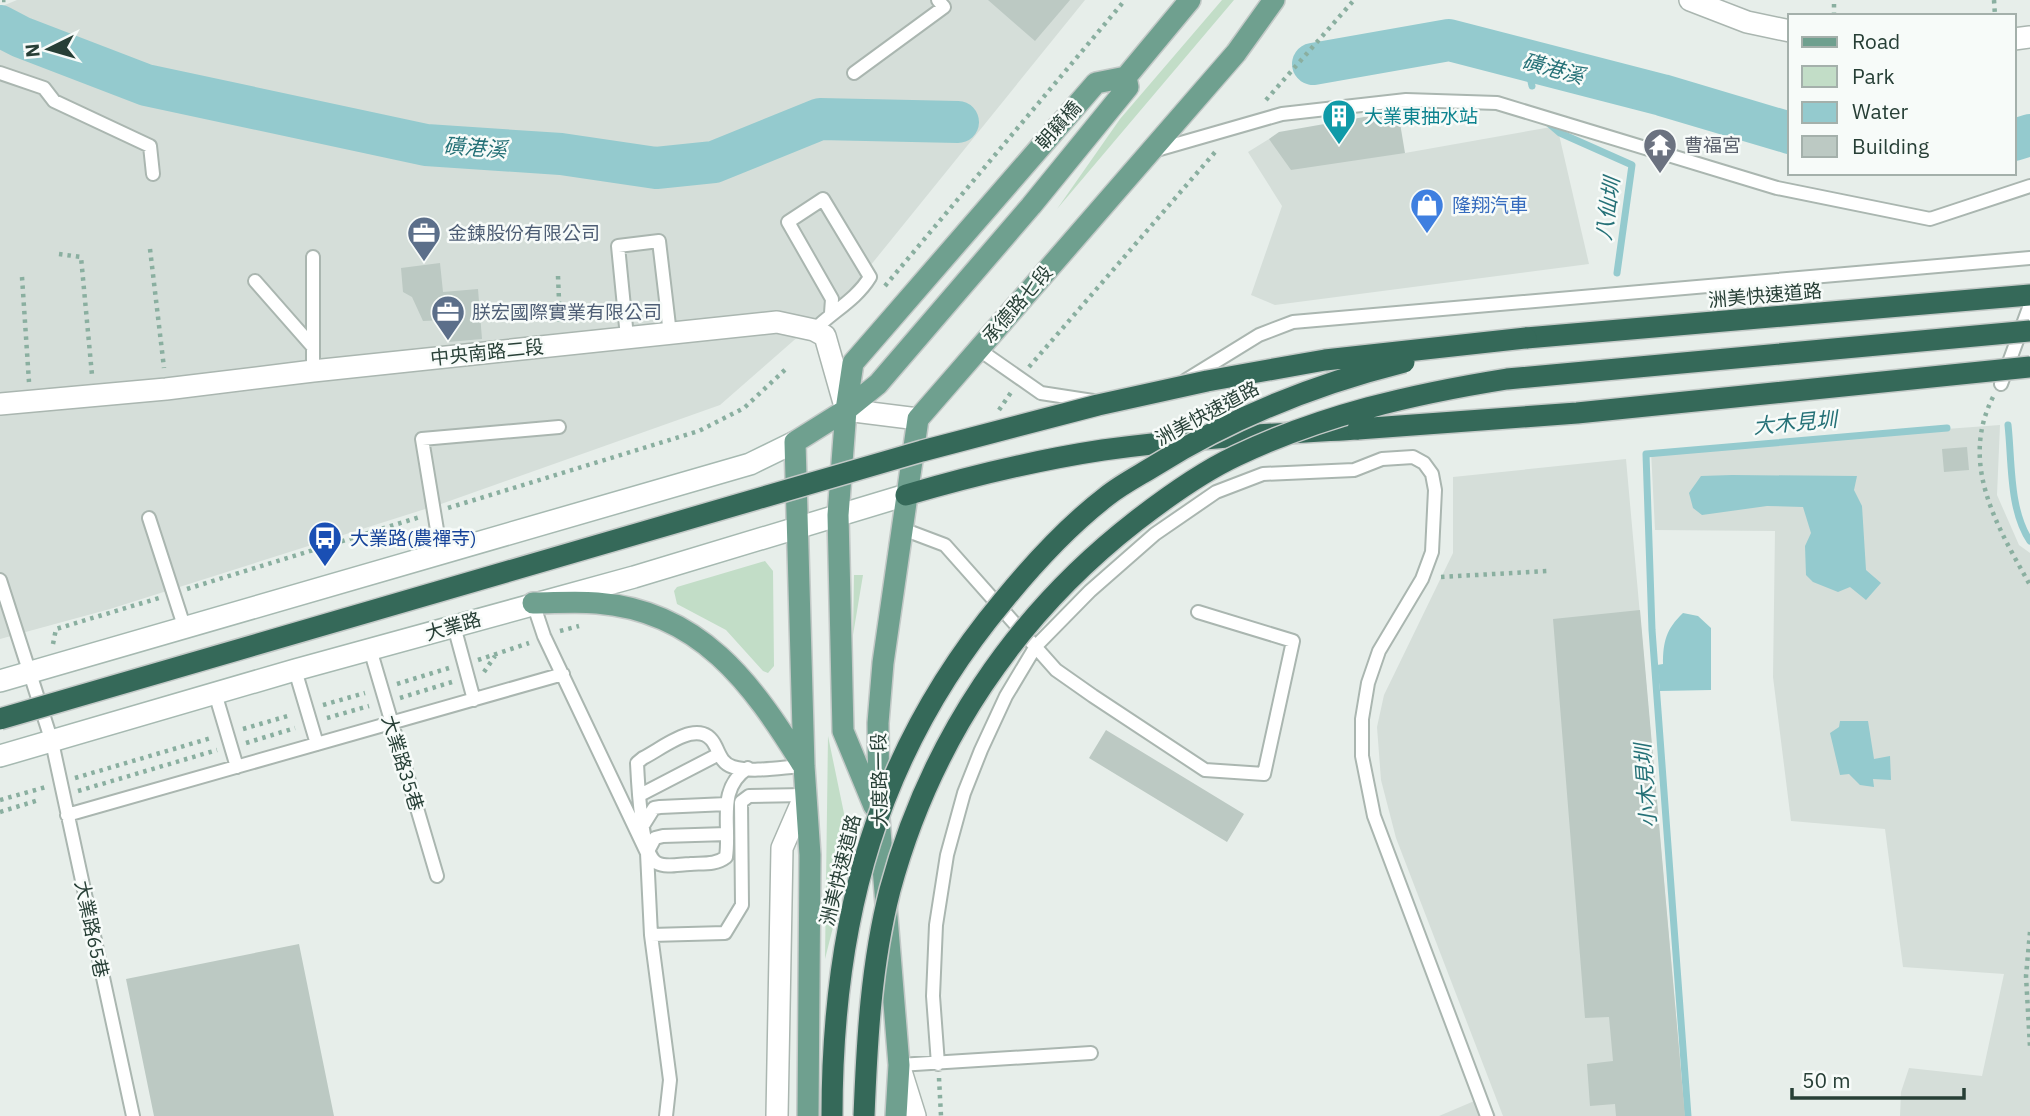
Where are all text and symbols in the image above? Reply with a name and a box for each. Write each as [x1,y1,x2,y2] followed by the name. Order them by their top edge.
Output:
[14,14,84,84] north arrow
[1788,14,2016,175] legend
[1852,27,1900,55] text: Road
[20,43,45,58] text: N
[1519,46,1590,90] water label: 磺港溪
[1852,62,1895,90] text: Park
[1030,96,1086,154] street label: 朝籟橋
[1320,97,1358,146] building icon: 大業東抽水站
[1852,97,1909,125] text: Water
[1364,104,1478,128] place label: 大業東抽水站
[1641,126,1679,175] temple icon: 曹福宮
[443,131,510,163] water label: 磺港溪
[1852,132,1929,160] text: Building
[1684,133,1741,157] place label: 曹福宮
[1589,173,1626,242] water label: 八仙圳
[1408,186,1446,235] shop icon: 隆翔汽車
[1452,193,1528,217] place label: 隆翔汽車
[405,214,443,263] office icon: 金鍊股份有限公司
[448,221,600,245] place label: 金鍊股份有限公司
[977,260,1057,348] street label: 承德路七段
[1707,278,1823,312] street label: 洲美快速道路
[429,293,467,342] office icon: 朕宏國際實業有限公司
[472,300,662,324] place label: 朕宏國際實業有限公司
[429,334,545,370] street label: 中央南路二段
[1151,376,1263,450] street label: 洲美快速道路
[1752,404,1841,440] water label: 大木見圳
[306,519,344,568] bus stop icon: 大業路(農禪寺)
[350,526,477,550] place label: 大業路(農禪寺)
[422,607,484,645] street label: 大業路
[377,712,429,814] street label: 大業路35巷
[866,732,892,828] street label: 大度路一段
[1628,740,1662,829] water label: 小木見圳
[815,812,865,928] street label: 洲美快速道路
[70,878,114,980] street label: 大業路65巷
[1792,1056,1964,1100] scale bar
[1802,1066,1851,1094] text: 50 m

